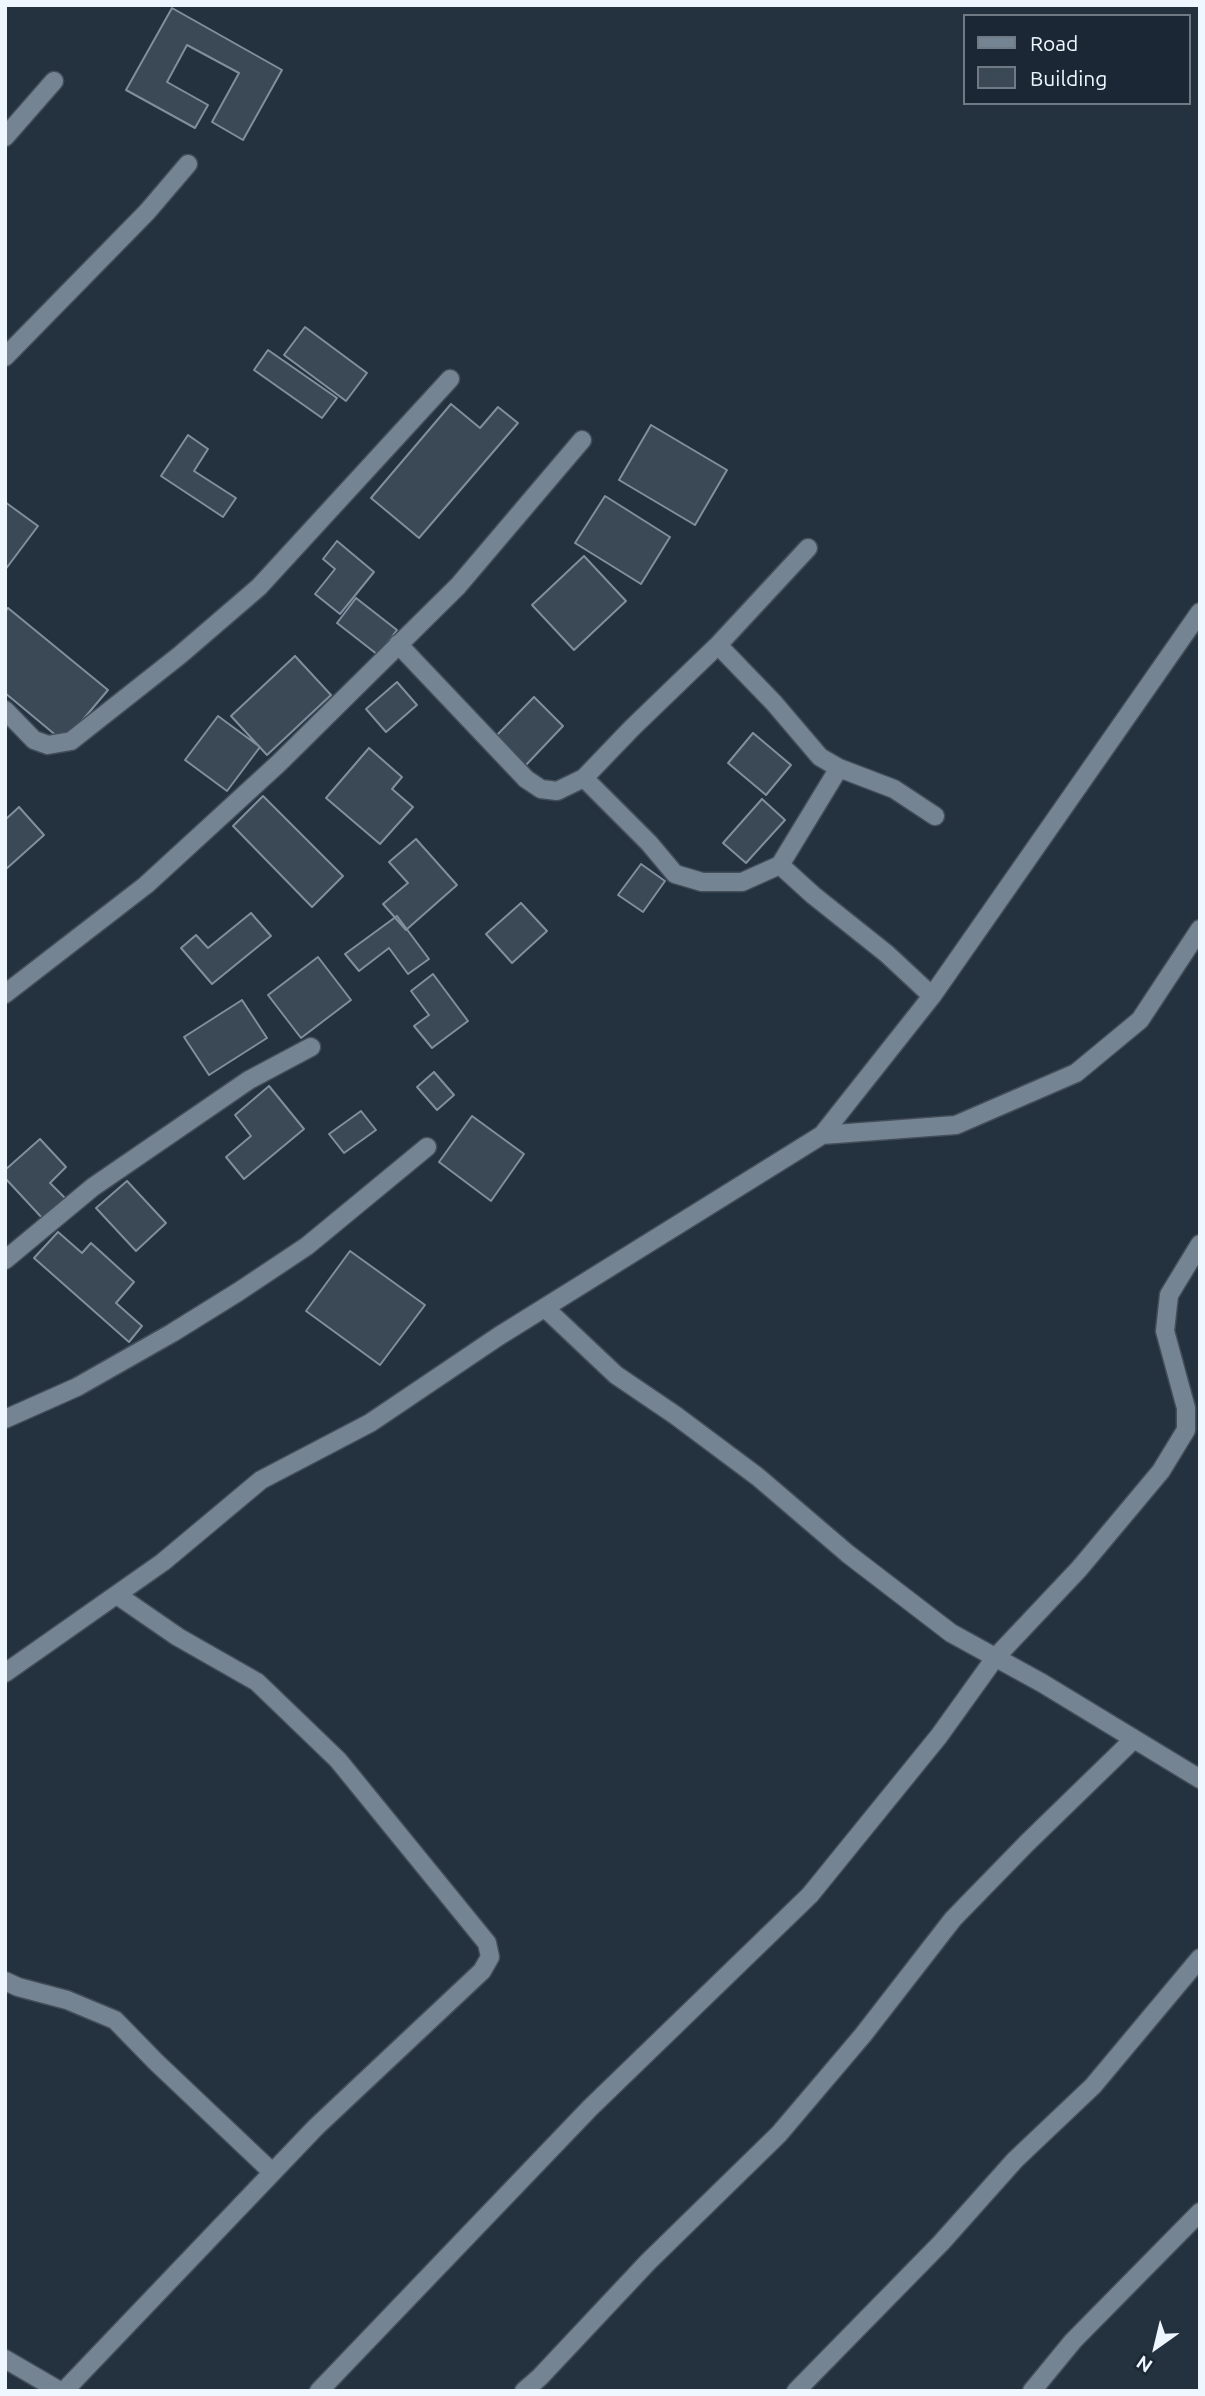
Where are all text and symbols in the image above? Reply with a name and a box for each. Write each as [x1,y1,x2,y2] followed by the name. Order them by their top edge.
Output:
[964,14,1191,105] legend
[1030,31,1078,55] text: Road
[1030,66,1107,90] text: Building
[1121,2312,1191,2382] north arrow
[1132,2351,1156,2377] text: N

